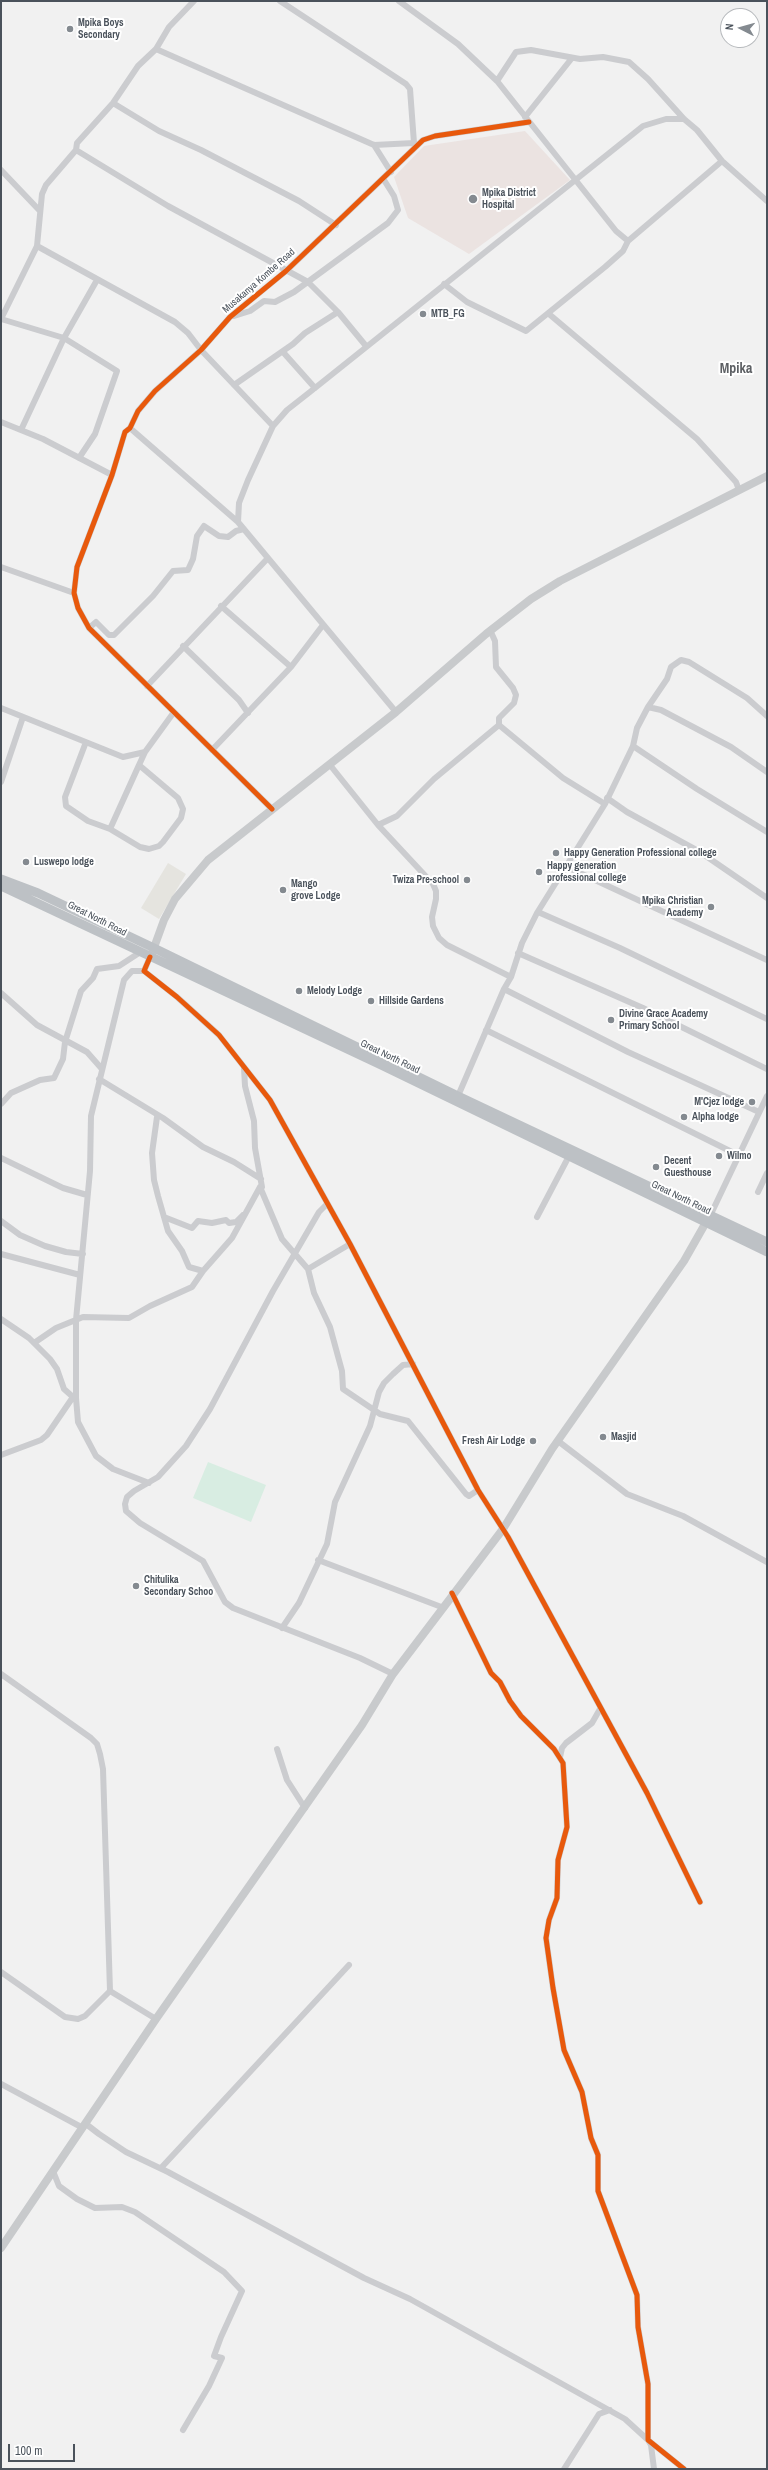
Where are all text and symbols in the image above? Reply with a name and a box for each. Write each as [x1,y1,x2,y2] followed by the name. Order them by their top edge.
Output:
[720,8,760,48] north arrow
[78,17,124,40] place label: Mpika Boys Secondary
[722,23,736,31] text: N
[65,24,75,34] marker: Mpika Boys Secondary
[482,187,536,210] place label: Mpika District Hospital
[467,193,479,205] marker: Mpika District Hospital
[220,246,298,316] street label: Musakanya Kombe Road
[431,308,465,320] place label: MTB_FG
[418,309,428,319] marker: MTB_FG
[720,361,752,377] district label: Mpika
[564,847,717,859] place label: Happy Generation Professional college
[551,848,561,858] marker: Happy Generation Professional college
[34,856,94,868] place label: Luswepo lodge
[21,857,31,867] marker: Luswepo lodge
[547,860,626,884] place label: Happy generation professional college
[534,867,544,877] marker: Happy generation professional college
[393,874,459,886] place label: Twiza Pre-school
[462,875,472,885] marker: Twiza Pre-school
[291,878,340,902] place label: Mango grove Lodge
[278,885,288,895] marker: Mango grove Lodge
[642,895,703,918] place label: Mpika Christian Academy
[65,899,129,939] street label: Great North Road
[706,902,716,912] marker: Mpika Christian Academy
[307,985,362,997] place label: Melody Lodge
[294,986,304,996] marker: Melody Lodge
[379,995,444,1007] place label: Hillside Gardens
[366,996,376,1006] marker: Hillside Gardens
[619,1008,708,1032] place label: Divine Grace Academy Primary School
[606,1015,616,1025] marker: Divine Grace Academy Primary School
[358,1037,422,1077] street label: Great North Road
[694,1096,744,1108] place label: M'Cjez lodge
[747,1097,757,1107] marker: M'Cjez lodge
[692,1111,739,1123] place label: Alpha lodge
[679,1112,689,1122] marker: Alpha lodge
[727,1150,752,1162] place label: Wilmo
[714,1151,724,1161] marker: Wilmo
[664,1155,711,1178] place label: Decent Guesthouse
[651,1162,661,1172] marker: Decent Guesthouse
[649,1178,713,1218] street label: Great North Road
[611,1431,637,1443] place label: Masjid
[598,1432,608,1442] marker: Masjid
[462,1435,525,1447] place label: Fresh Air Lodge
[528,1436,538,1446] marker: Fresh Air Lodge
[144,1574,213,1598] place label: Chitulika Secondary Schoo
[131,1581,141,1591] marker: Chitulika Secondary Schoo
[10,2436,77,2462] scale bar
[15,2443,42,2459] text: 100 m

